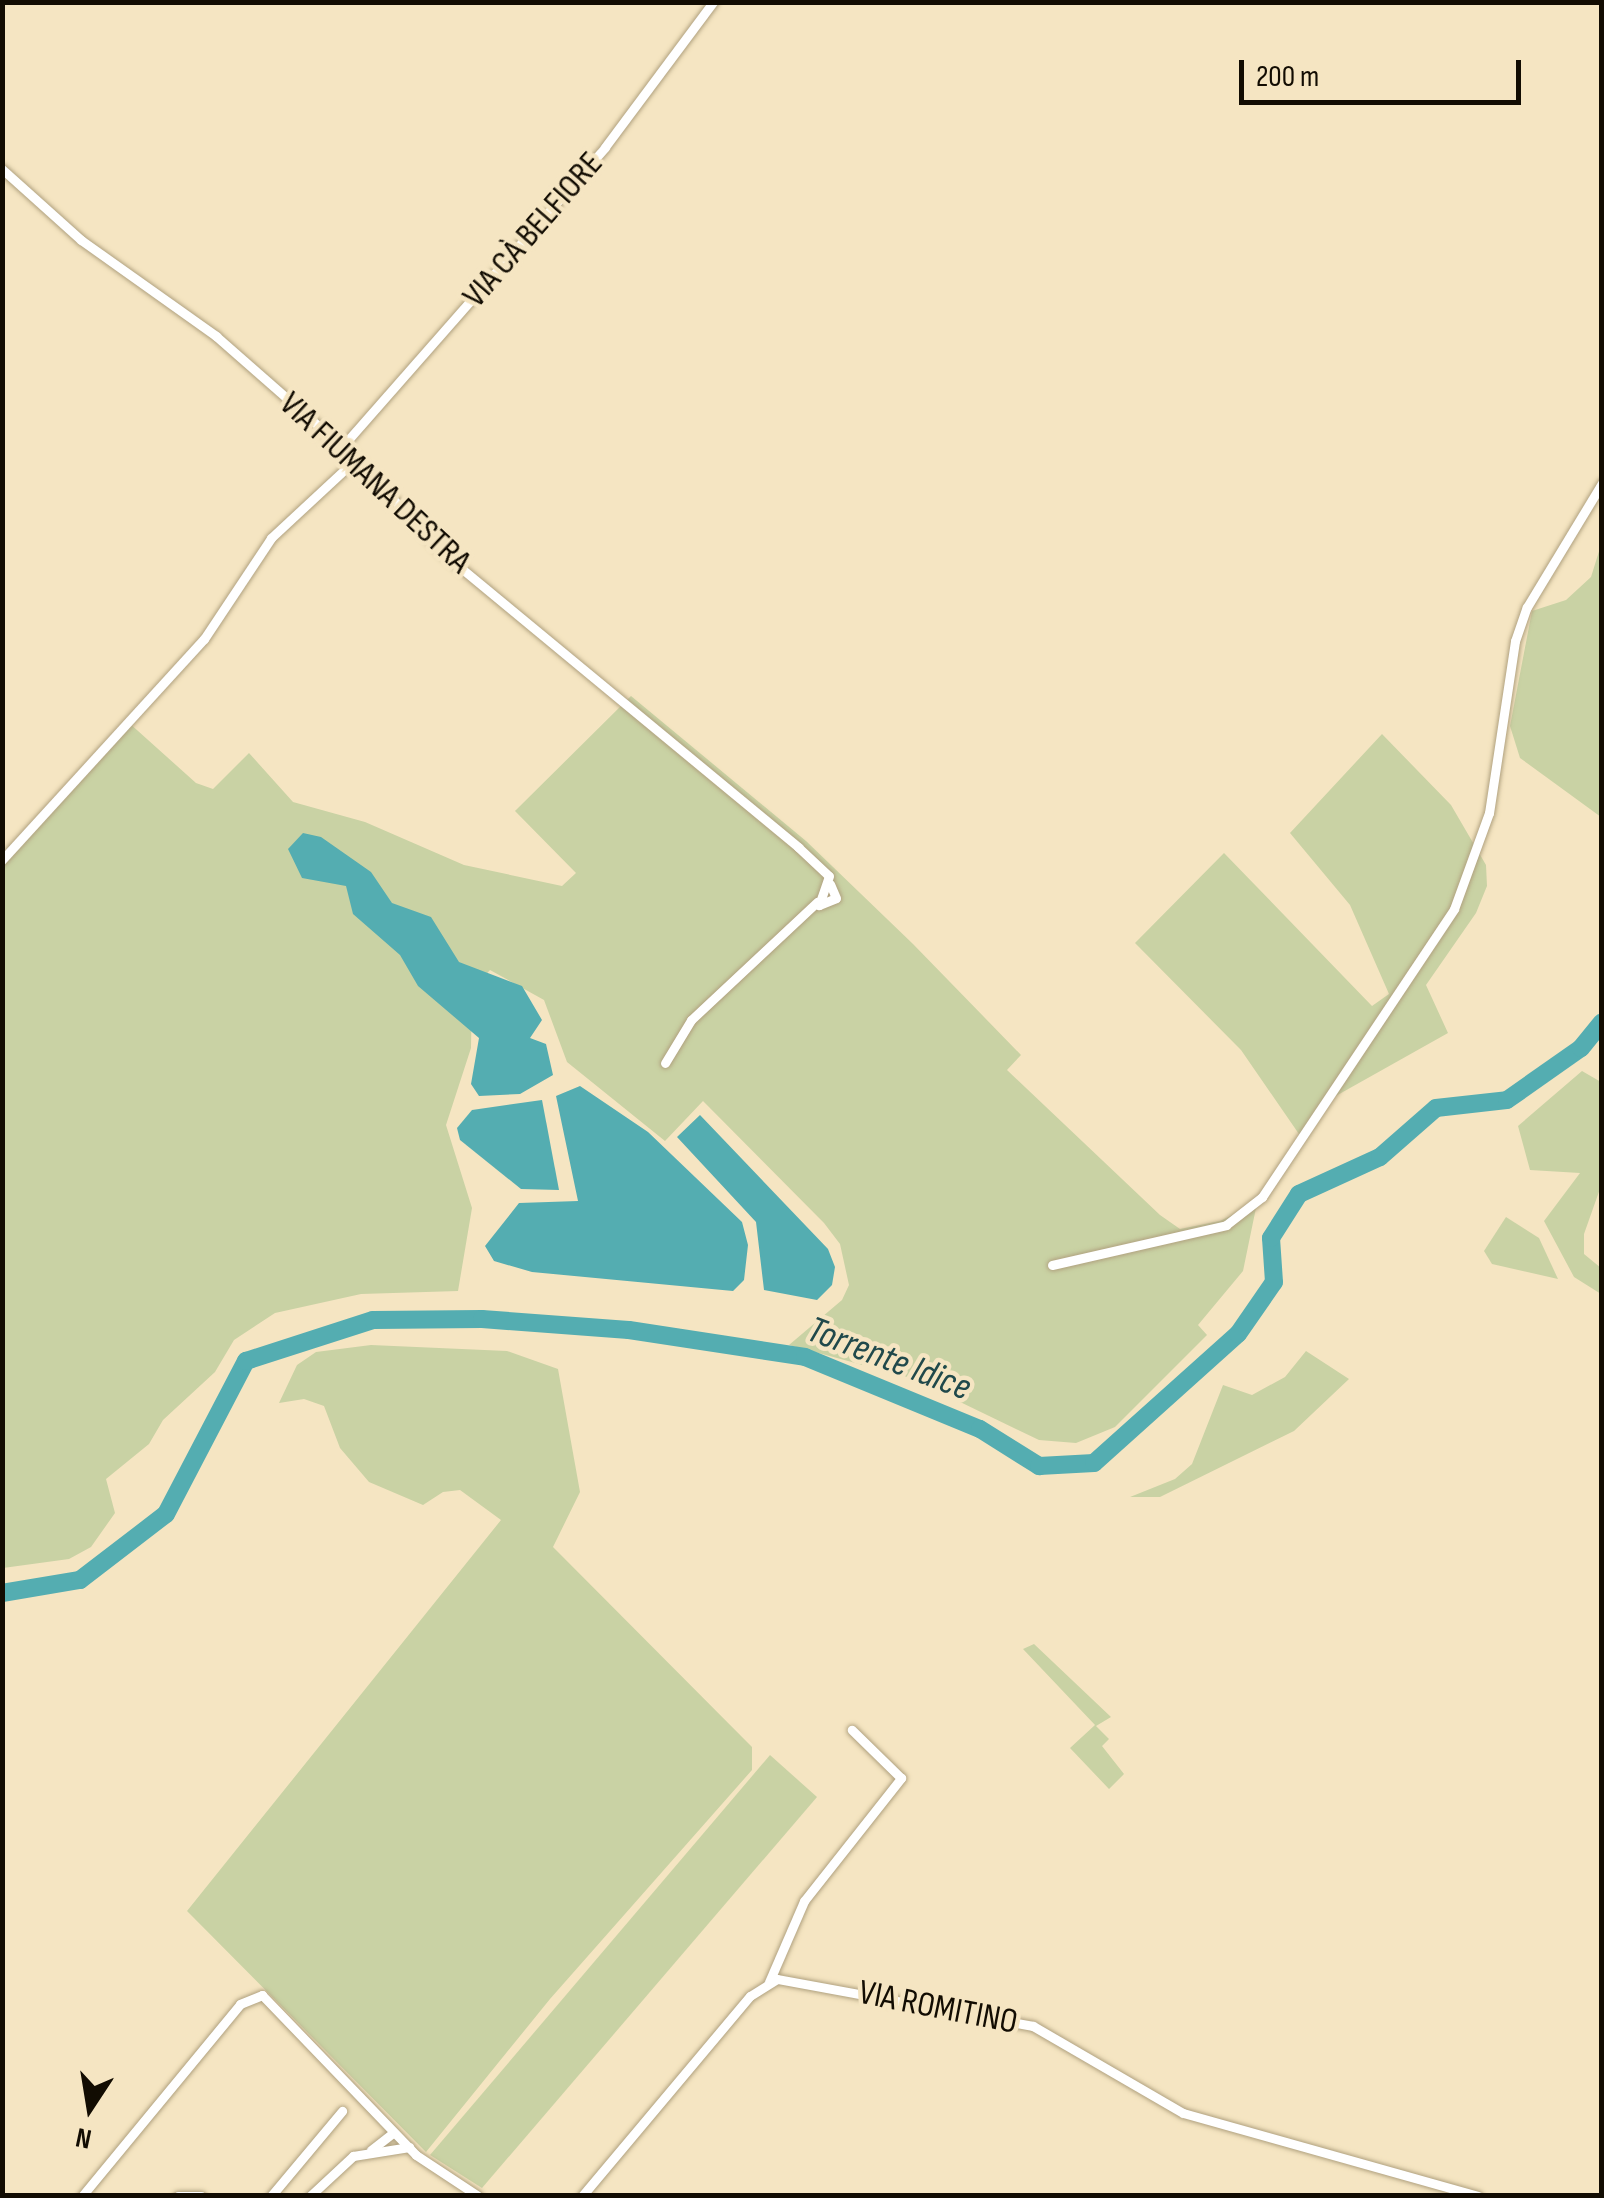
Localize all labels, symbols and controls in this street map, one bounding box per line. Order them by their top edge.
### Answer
scale bar [1244,40,1526,102]
text: 200 m [1256,59,1319,95]
street label: VIA CÀ BELFIORE [454,144,612,316]
street label: VIA FIUMANA DESTRA [270,383,480,583]
water label: Torrente Idice [801,1307,977,1411]
street label: VIA ROMITINO [855,1972,1021,2044]
north arrow [40,2058,140,2158]
text: N [73,2120,94,2156]

